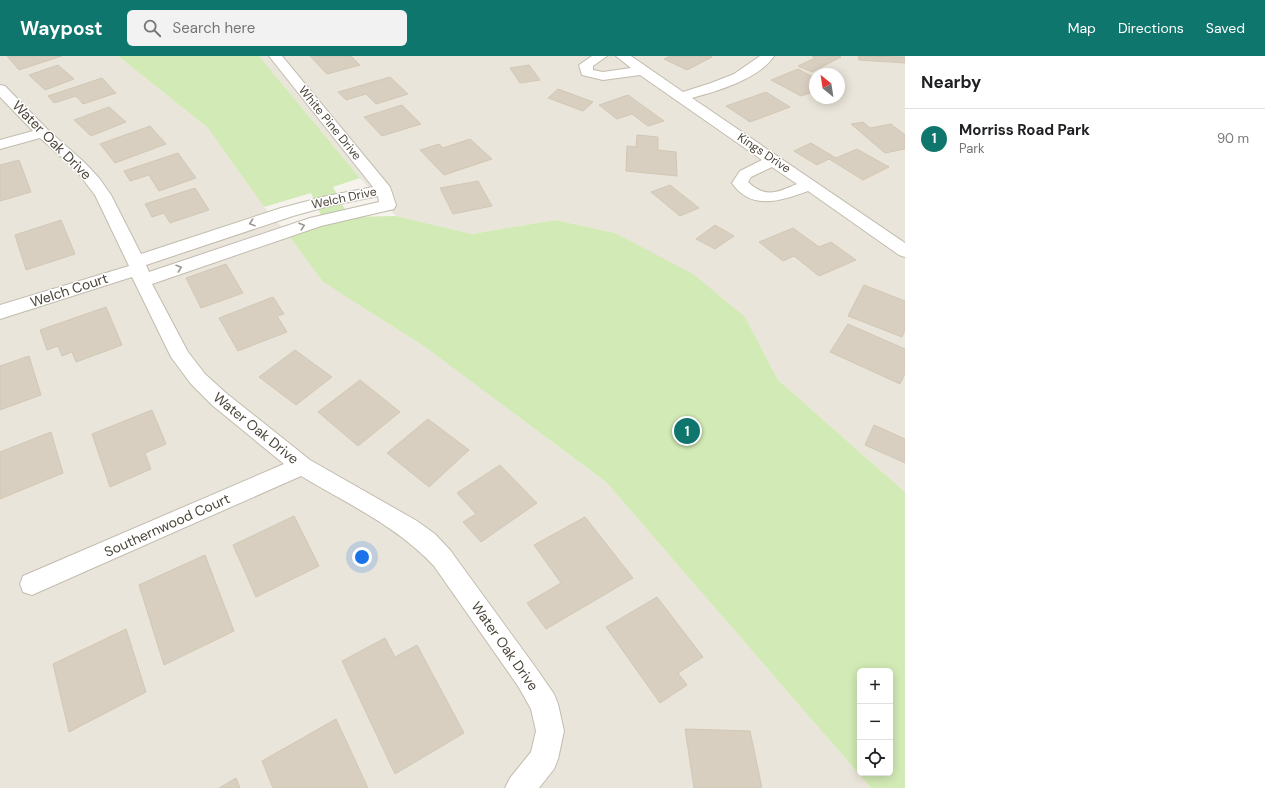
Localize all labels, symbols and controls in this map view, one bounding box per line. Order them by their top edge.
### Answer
search box [127,10,407,46]
text: Waypost [20,16,103,41]
icon: search [141,17,163,39]
text: Search here [173,18,255,38]
text: Map [1068,19,1096,37]
text: Directions [1118,19,1184,37]
text: Saved [1206,19,1245,37]
north arrow [809,68,845,104]
text: Nearby [921,71,981,93]
street label: White Pine Drive [295,83,365,164]
street label: Water Oak Drive [9,97,95,183]
text: Morriss Road Park [959,120,1090,140]
street label: Kings Drive [734,129,794,177]
text: 1 [932,130,936,147]
text: 90 m [1217,130,1249,147]
text: Park [959,140,985,157]
street label: Welch Drive [310,183,378,213]
one-way arrow [248,219,255,227]
one-way arrow [298,222,305,231]
one-way arrow [175,264,182,273]
street label: Welch Court [28,269,110,311]
street label: Water Oak Drive [210,388,302,468]
pin: 1 [674,416,700,446]
street label: Southernwood Court [101,489,233,561]
your location [352,547,372,567]
street label: Water Oak Drive [468,598,542,694]
map controls [857,668,893,776]
button: + [857,668,893,704]
button: − [857,704,893,740]
button: locate [857,740,893,776]

